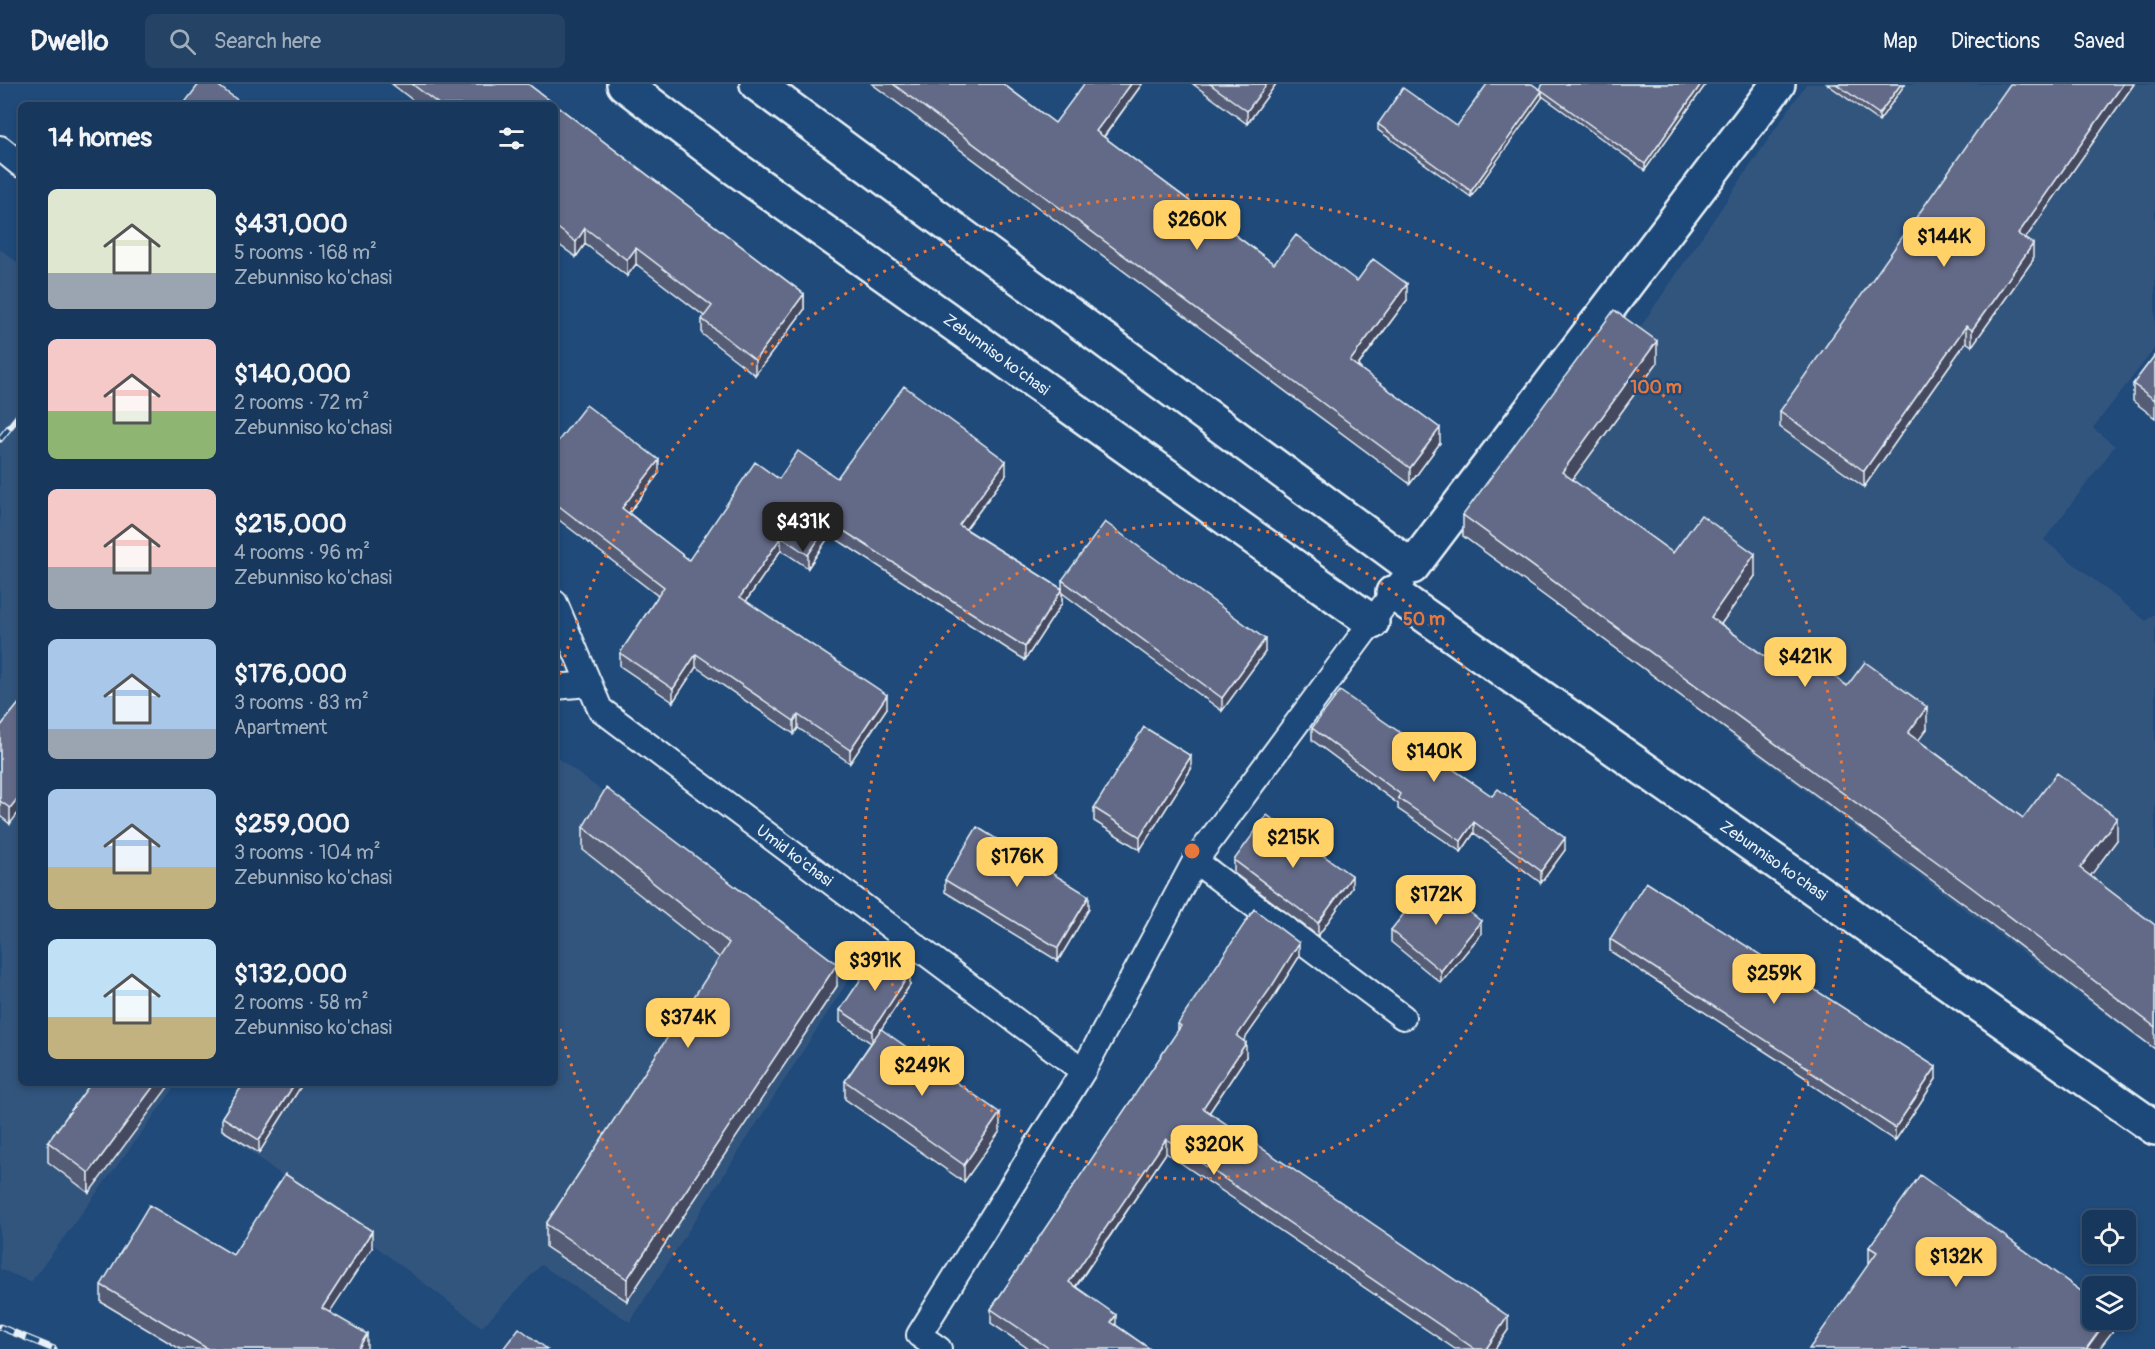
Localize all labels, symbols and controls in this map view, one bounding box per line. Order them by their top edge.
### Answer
search box [145,14,565,68]
text: Dwello [30,24,109,59]
icon: search [166,25,199,58]
text: Search here [214,27,321,55]
text: Map [1883,28,1918,55]
text: Directions [1951,28,2040,55]
text: Saved [2073,28,2125,55]
text: 14 homes [48,122,152,154]
icon: filters [495,122,528,155]
pin: $260K [1155,200,1239,251]
text: $260K [1167,207,1227,232]
text: $431,000 [234,208,348,240]
icon: home [96,213,168,285]
pin: $144K [1902,217,1986,268]
text: $144K [1917,224,1971,249]
text: 5 rooms · 168 m² [234,240,377,265]
text: Zebunniso ko'chasi [234,265,392,290]
street label: Zebunniso ko'chasi [939,310,1054,400]
text: $140,000 [234,358,351,390]
icon: home [96,363,168,435]
text: 100 m [1630,376,1682,399]
text: 2 rooms · 72 m² [234,390,369,415]
text: Zebunniso ko'chasi [234,415,392,440]
pin: $431K [761,502,845,553]
text: $215,000 [234,508,347,540]
text: $431K [776,509,830,534]
icon: home [96,513,168,585]
text: 4 rooms · 96 m² [234,540,370,565]
text: Zebunniso ko'chasi [234,565,392,590]
text: 50 m [1403,608,1445,631]
pin: $421K [1763,637,1847,688]
text: $421K [1778,644,1832,669]
text: $176,000 [234,658,347,690]
icon: home [96,663,168,735]
text: 3 rooms · 83 m² [234,690,369,715]
text: Apartment [234,715,327,740]
pin: $140K [1392,732,1476,783]
text: $140K [1406,739,1462,764]
text: $259,000 [234,808,350,840]
icon: home [96,813,168,885]
street label: Zebunniso ko'chasi [1716,816,1831,905]
pin: $215K [1251,818,1335,869]
street label: Umid ko'chasi [752,821,837,891]
text: $215K [1267,825,1319,850]
pin: $176K [975,837,1059,888]
text: 3 rooms · 104 m² [234,840,381,865]
centre of rings [1182,841,1202,861]
text: $176K [991,844,1043,869]
text: Zebunniso ko'chasi [234,865,392,890]
pin: $172K [1394,875,1478,926]
text: $172K [1410,882,1462,907]
pin: $391K [833,941,917,992]
text: $391K [849,948,901,973]
pin: $259K [1732,954,1816,1005]
text: $132,000 [234,958,347,990]
text: $259K [1746,961,1802,986]
icon: home [96,963,168,1035]
text: 2 rooms · 58 m² [234,990,369,1015]
pin: $374K [646,998,730,1049]
text: $374K [660,1005,716,1030]
text: Zebunniso ko'chasi [234,1015,392,1040]
pin: $249K [880,1046,964,1097]
text: $249K [894,1053,950,1078]
pin: $320K [1172,1125,1256,1176]
text: $320K [1185,1132,1243,1157]
map controls [2082,1210,2136,1330]
button: locate [2082,1210,2136,1264]
pin: $132K [1914,1237,1998,1288]
text: $132K [1929,1244,1983,1269]
button: layers [2082,1276,2136,1330]

